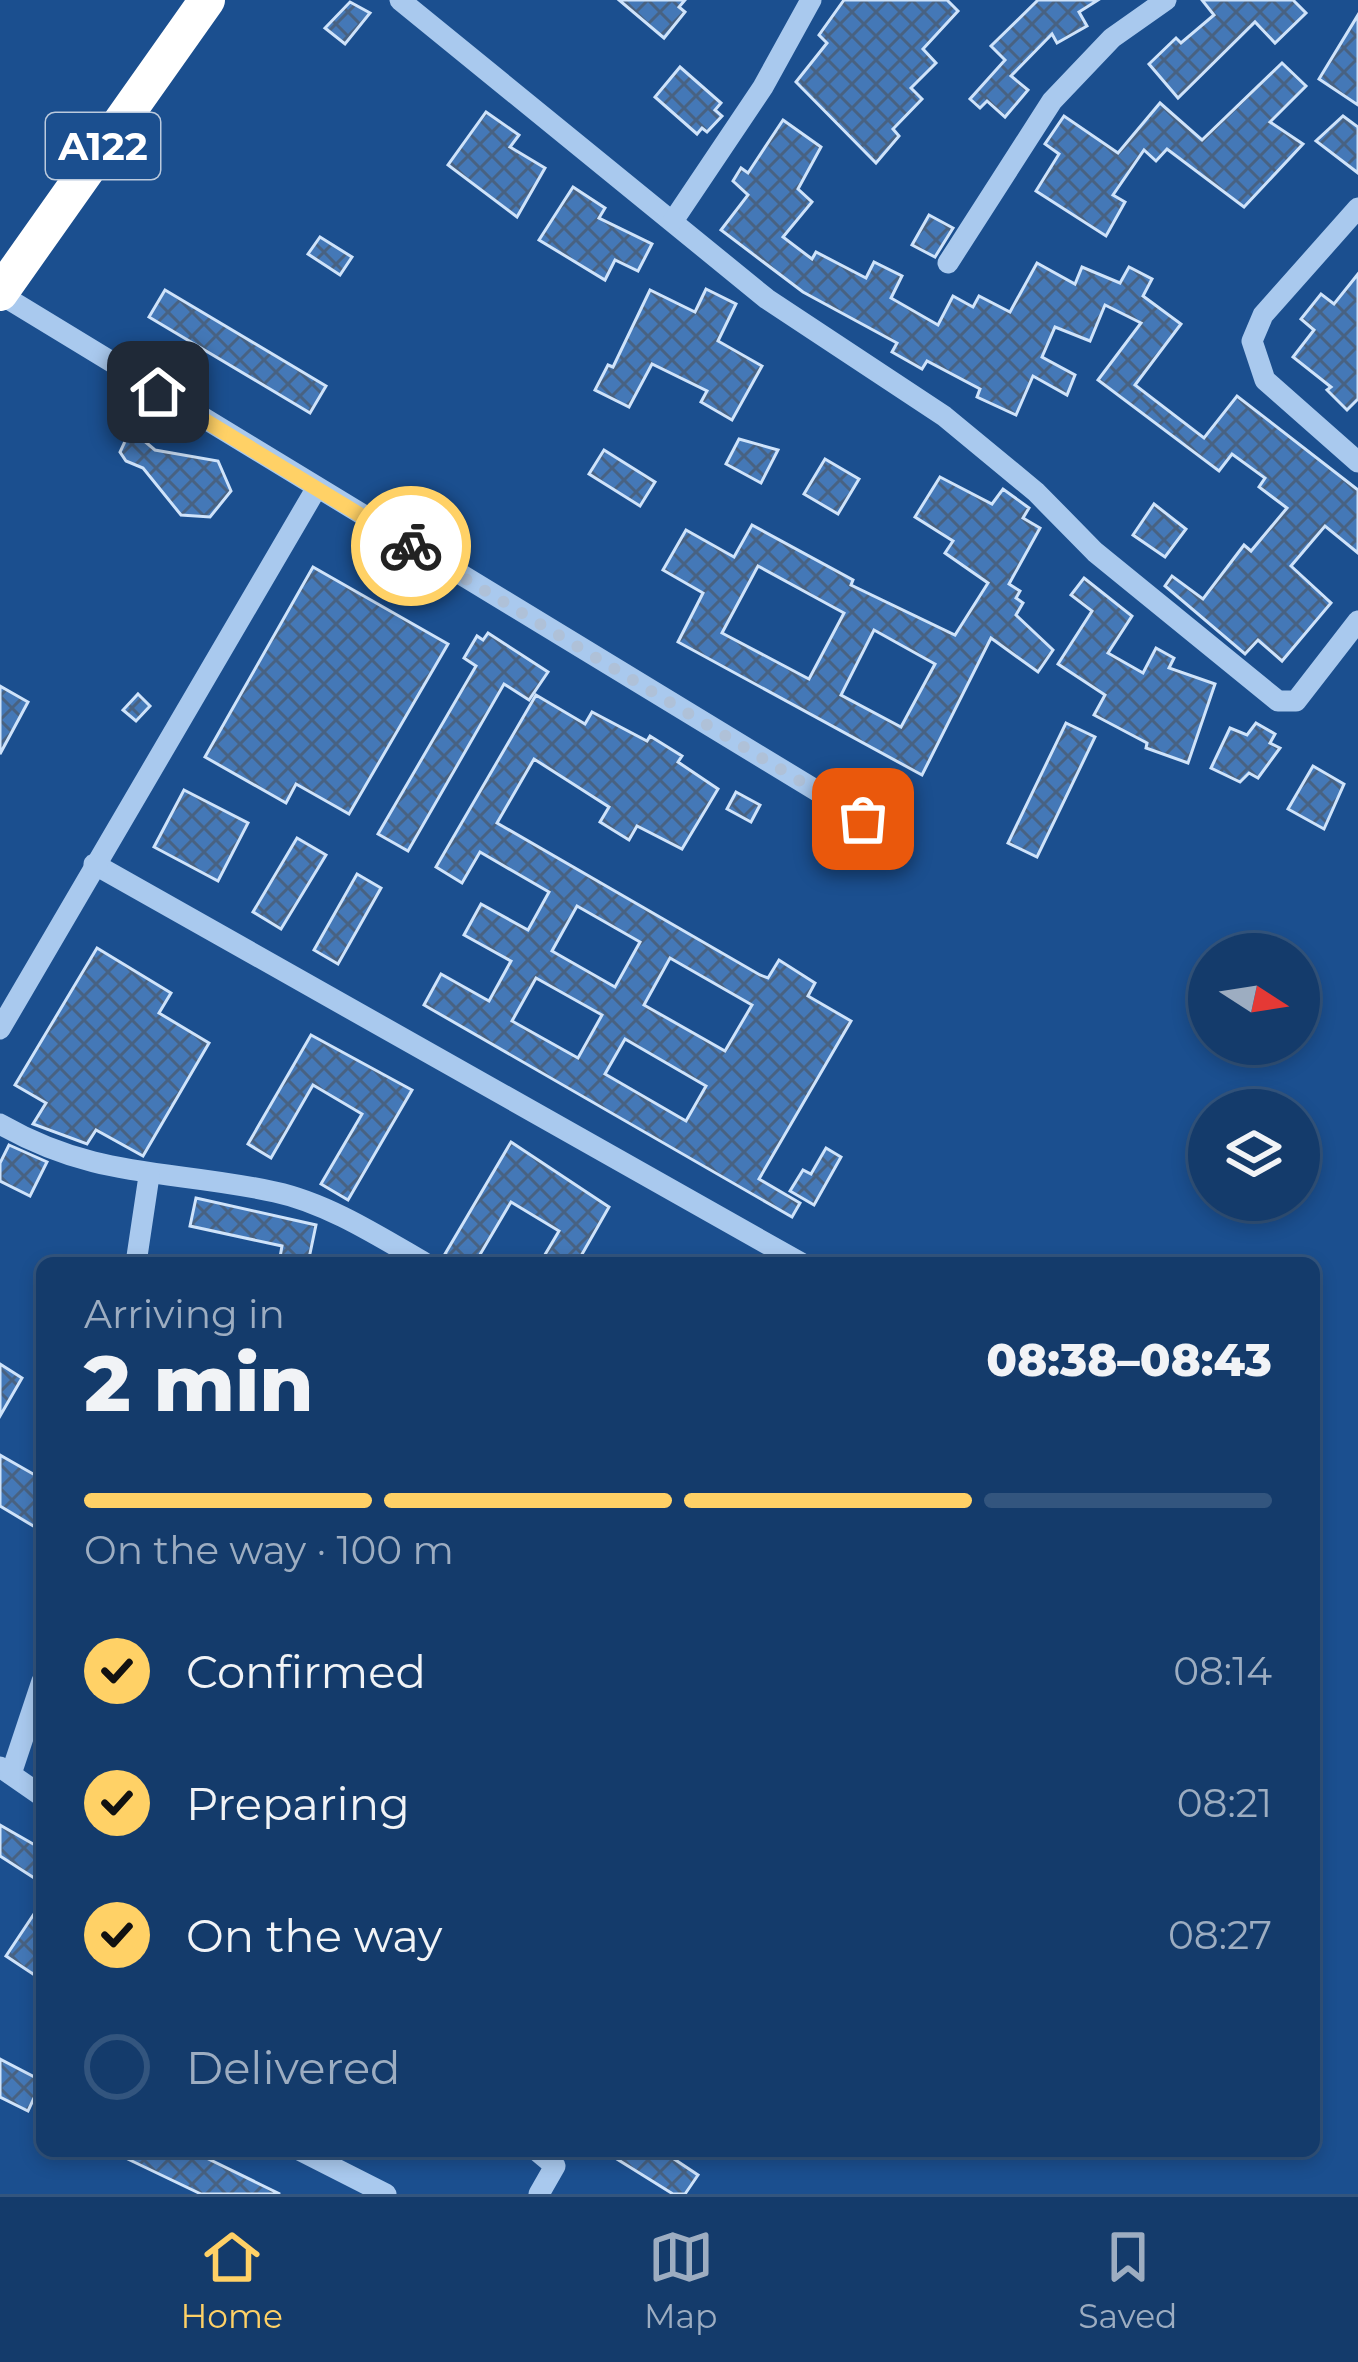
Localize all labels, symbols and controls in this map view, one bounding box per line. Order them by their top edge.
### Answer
road number: A122 [46,113,160,179]
pin [107,341,209,443]
icon: home [125,359,191,425]
courier [351,486,471,606]
icon: bike [378,513,444,579]
pin [812,768,914,870]
icon: bag [830,786,896,852]
north arrow [1188,933,1320,1065]
map controls [1188,933,1320,1221]
button: layers [1188,1089,1320,1221]
text: Arriving in [84,1290,285,1338]
text: 08:38–08:43 [986,1332,1272,1387]
text: 2 min [84,1335,314,1431]
text: On the way · 100 m [84,1526,454,1574]
icon: check [84,1638,150,1704]
text: Confirmed [186,1644,426,1699]
text: 08:14 [1173,1647,1272,1695]
icon: check [84,1770,150,1836]
text: Preparing [186,1776,410,1831]
text: 08:21 [1177,1779,1272,1827]
icon: check [84,1902,150,1968]
text: On the way [186,1908,442,1963]
text: 08:27 [1168,1911,1272,1959]
text: Delivered [186,2040,401,2095]
tab: Home [181,2224,283,2336]
tab: Map [644,2224,717,2336]
tab: Saved [1078,2224,1177,2336]

